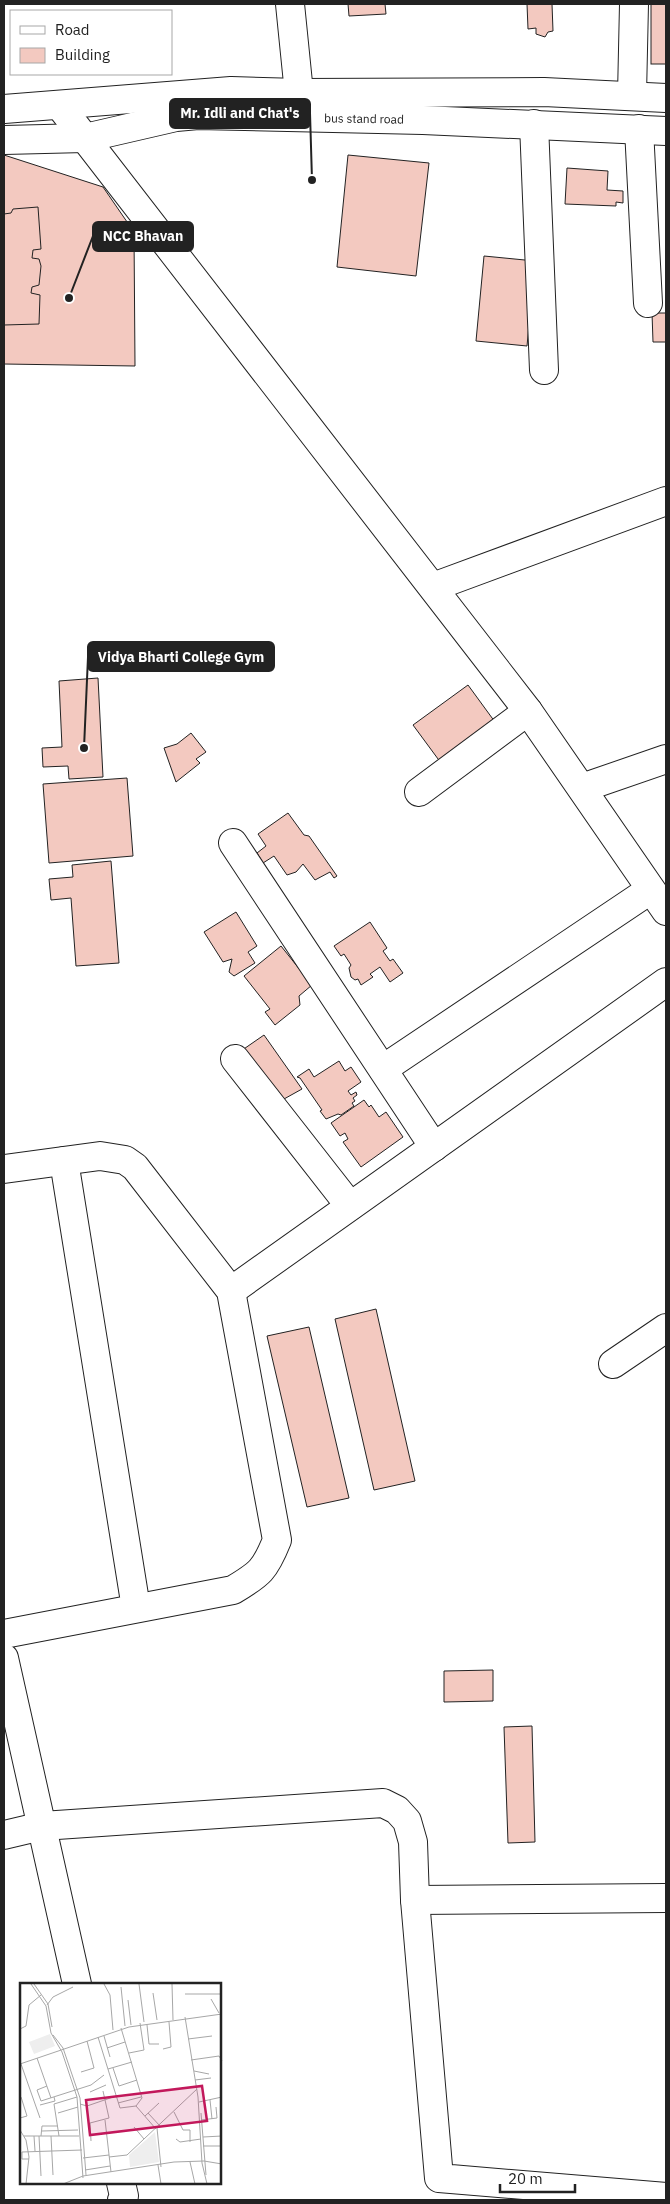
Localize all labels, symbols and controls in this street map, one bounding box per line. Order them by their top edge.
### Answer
legend [10,10,172,75]
text: Road [55,20,90,39]
text: Building [55,45,110,64]
callout: Mr. Idli and Chat's [170,99,310,128]
text: Mr. Idli and Chat's [180,104,300,122]
street label: bus stand road [324,110,404,127]
callout: NCC Bhavan [93,222,193,251]
text: NCC Bhavan [103,227,183,245]
callout: Vidya Bharti College Gym [88,642,274,671]
text: Vidya Bharti College Gym [98,648,264,666]
inset map [20,1983,221,2184]
scale bar [500,2162,575,2194]
text: 20 m [508,2169,543,2188]

